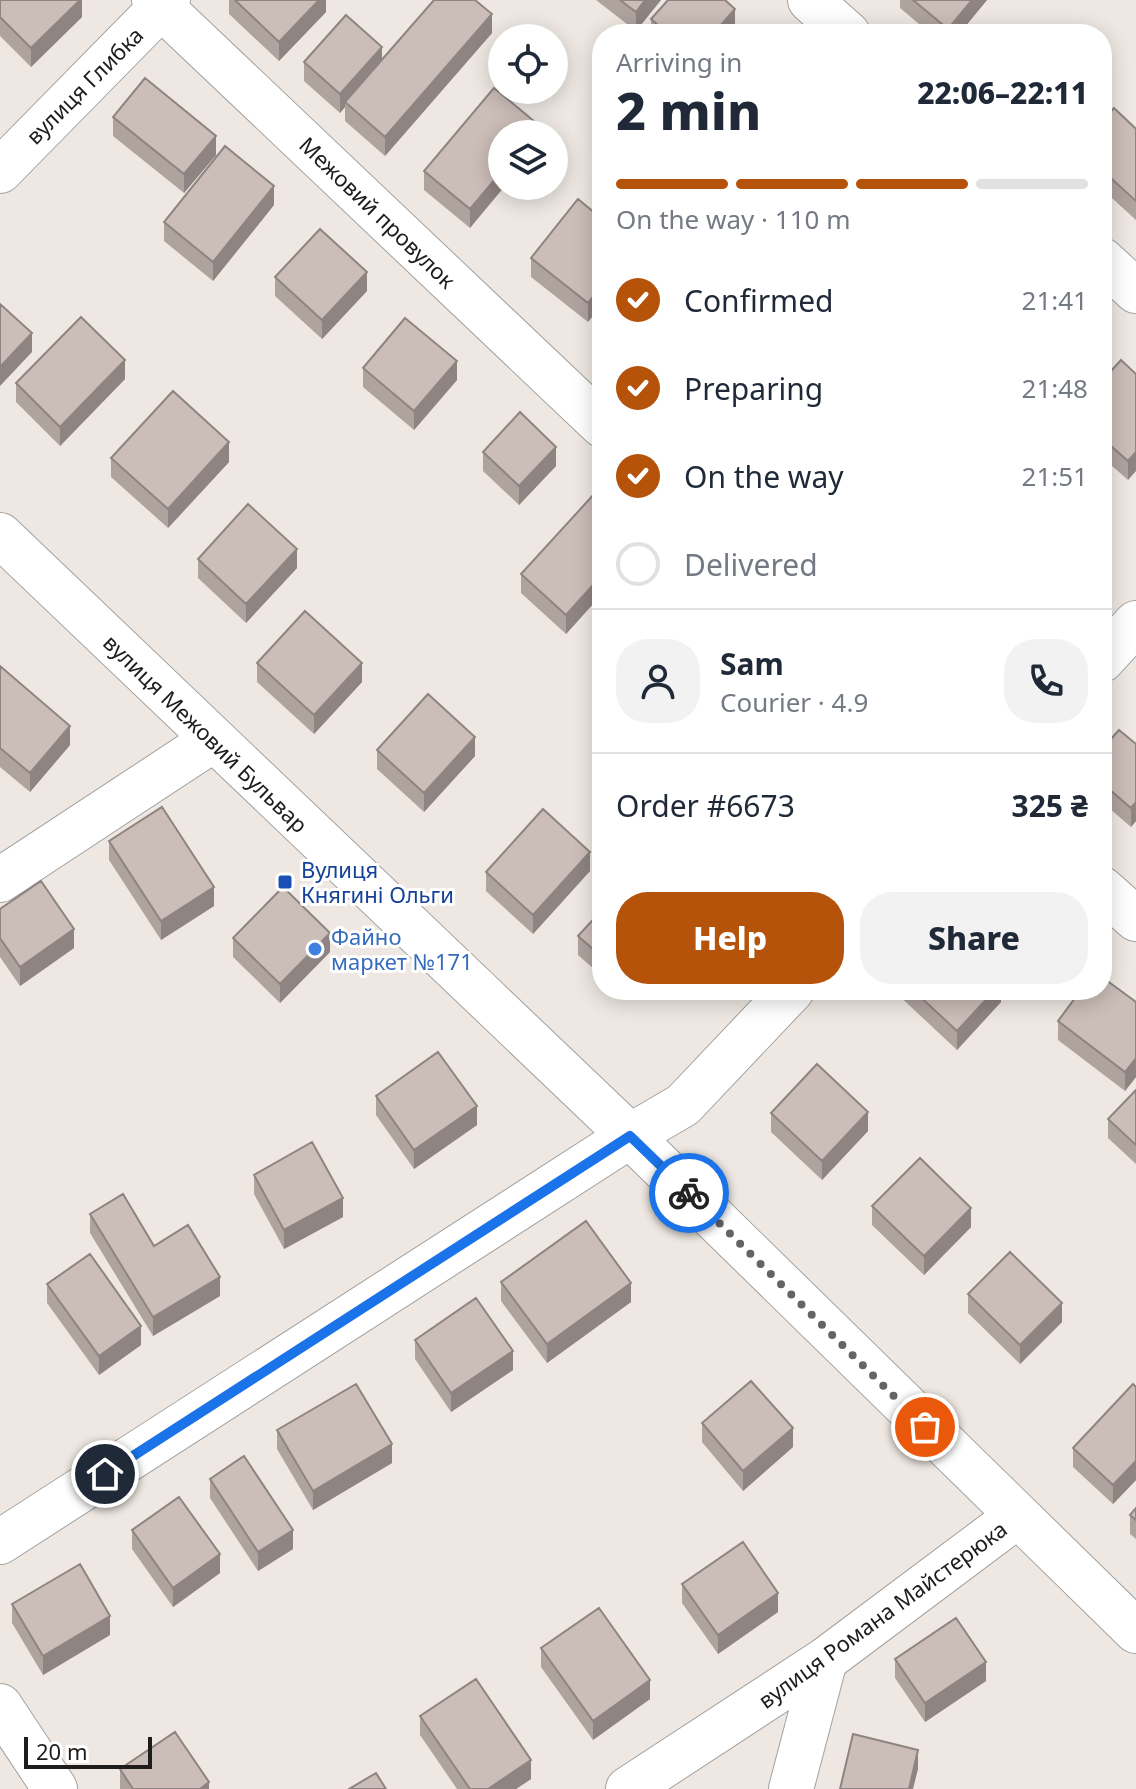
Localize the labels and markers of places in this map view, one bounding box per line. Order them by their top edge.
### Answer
place label: Вулиця Княгині Ольги [301,854,454,909]
marker: Вулиця Княгині Ольги [276,873,294,891]
place label: Файно маркет №171 [331,921,473,976]
marker: Файно маркет №171 [306,940,324,958]
pin [891,1393,959,1461]
pin [71,1440,139,1508]

